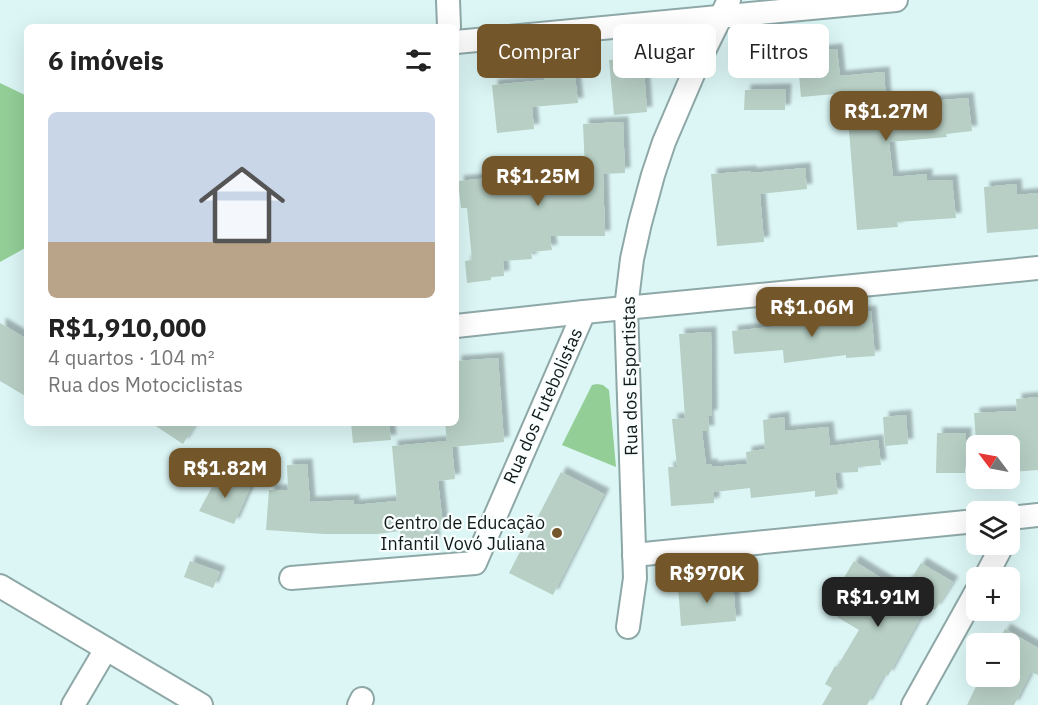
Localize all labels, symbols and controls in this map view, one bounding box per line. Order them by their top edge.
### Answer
chip: Comprar [477,24,601,78]
chip: Alugar [613,24,716,78]
chip: Filtros [728,24,829,78]
text: 6 imóveis [48,43,164,77]
icon: filters [402,44,435,77]
pin: R$1.27M [831,91,941,142]
text: R$1.27M [844,97,928,124]
icon: home [188,151,296,259]
pin: R$1.25M [483,156,593,207]
text: R$1.25M [496,162,580,189]
pin: R$1.06M [757,287,867,338]
text: R$1.06M [770,293,854,320]
street label: Rua dos Esportistas [617,296,642,456]
text: R$1,910,000 [48,310,206,344]
street label: Rua dos Futebolistas [498,324,587,487]
text: 4 quartos · 104 m² [48,344,215,371]
text: Rua dos Motociclistas [48,371,243,398]
north arrow [966,435,1020,489]
map controls [966,435,1020,687]
pin: R$1.82M [170,448,280,499]
text: R$1.82M [183,454,267,481]
button: layers [966,501,1020,555]
place label: Centro de Educação Infantil Vovó Juliana [380,511,545,555]
marker: Centro de Educação Infantil Vovó Juliana [550,526,564,540]
pin: R$970K [658,553,756,604]
text: R$970K [669,559,745,586]
button: + [966,567,1020,621]
pin: R$1.91M [823,577,933,628]
text: R$1.91M [836,583,920,610]
button: − [966,633,1020,687]

